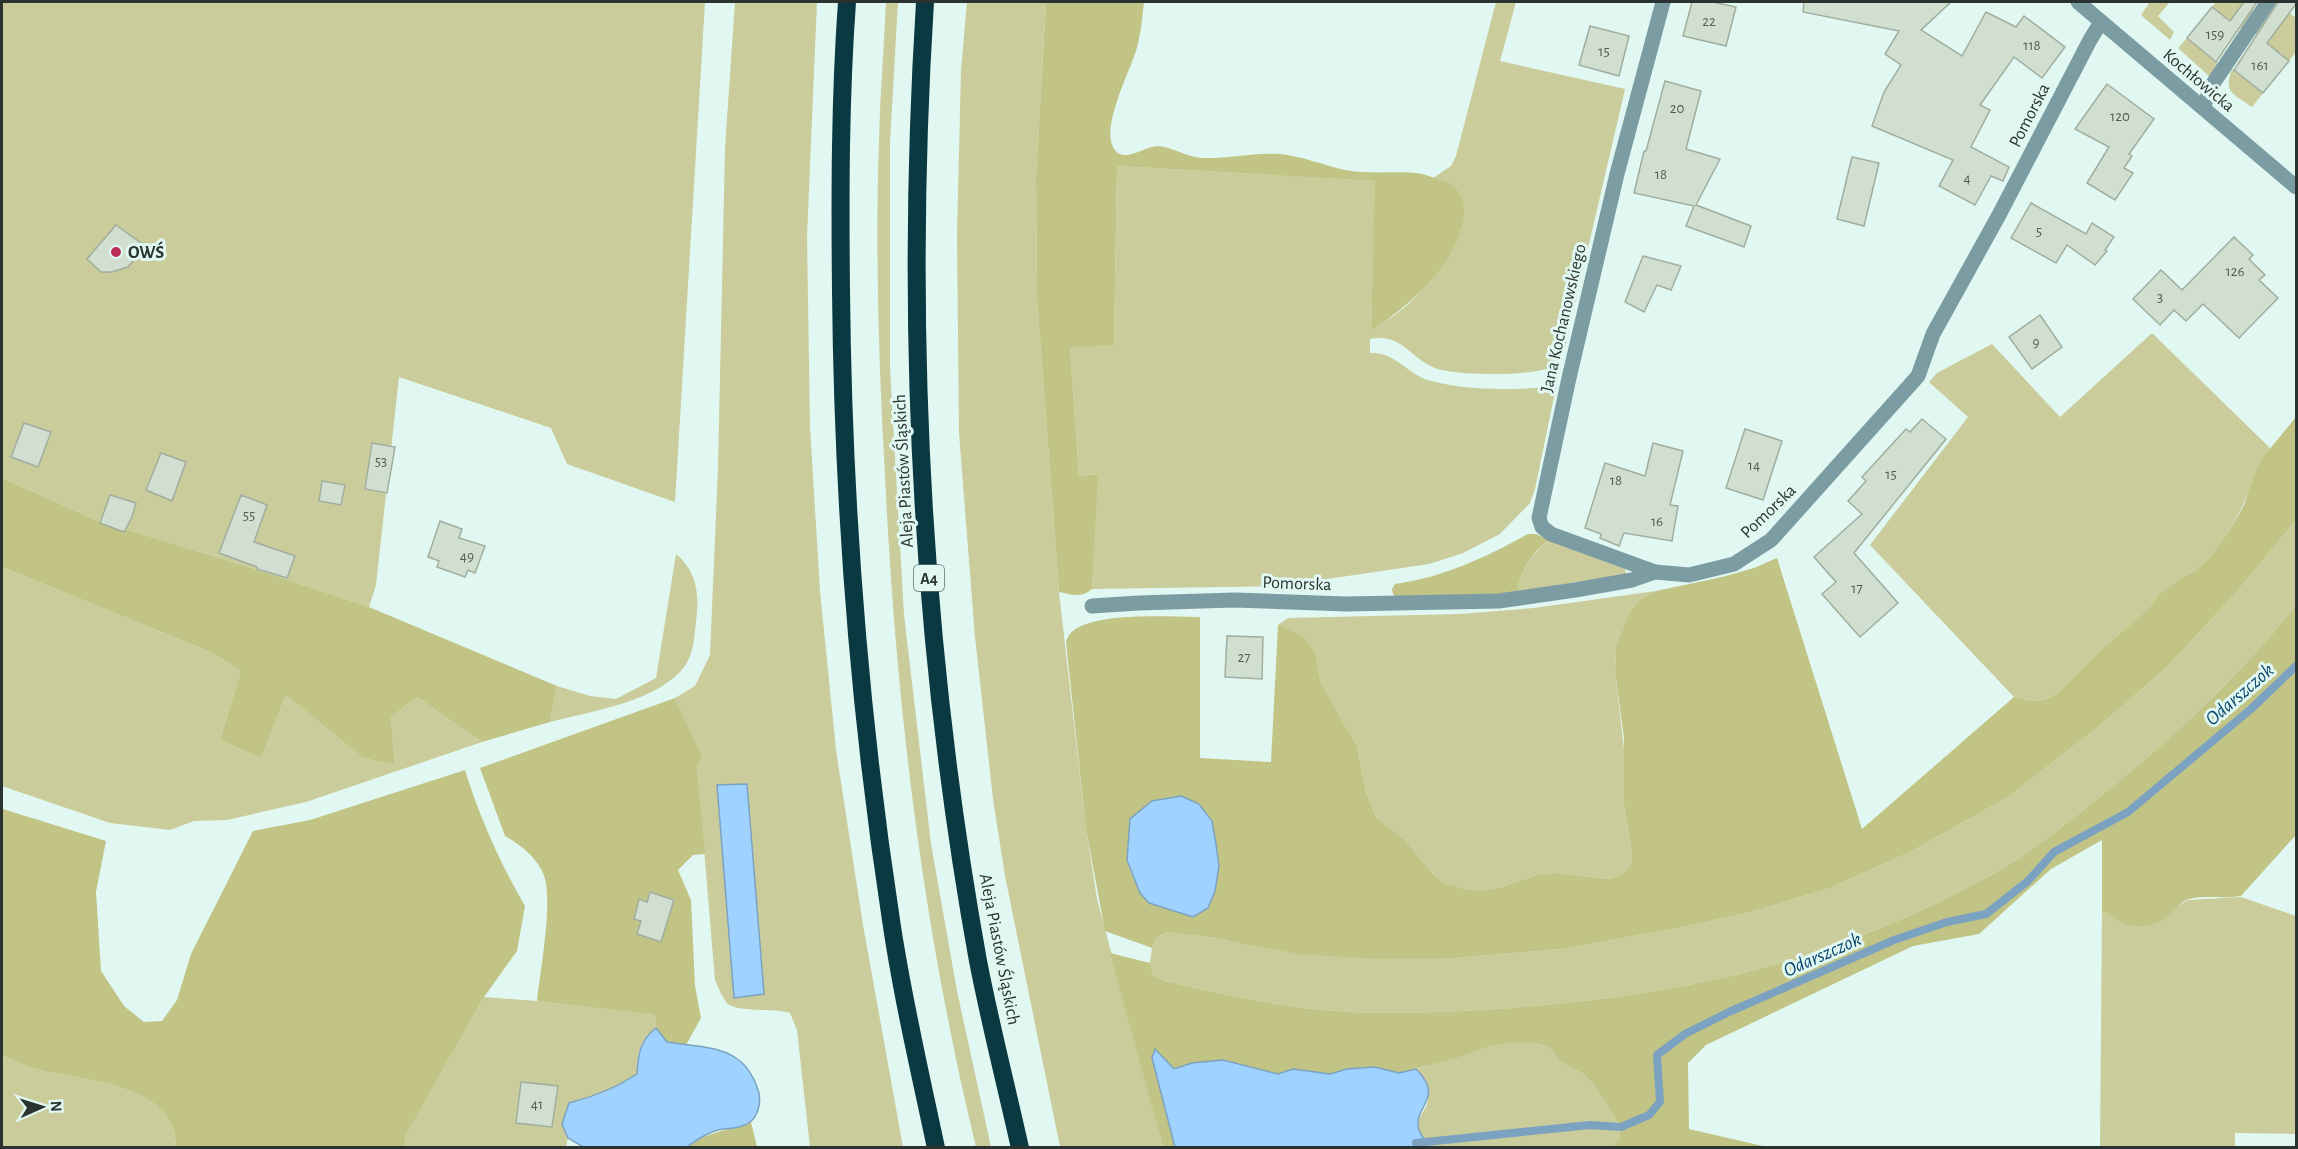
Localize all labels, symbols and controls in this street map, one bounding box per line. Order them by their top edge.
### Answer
house number: 22 [1702,14,1716,29]
house number: 159 [2206,27,2224,42]
house number: 118 [2023,38,2041,53]
house number: 15 [1598,44,1610,59]
street label: Kochłowicka [2159,46,2238,116]
house number: 161 [2251,58,2269,73]
street label: Pomorska [2006,81,2054,150]
house number: 20 [1670,101,1684,116]
house number: 120 [2110,109,2130,124]
house number: 18 [1655,167,1667,182]
house number: 4 [1963,171,1971,186]
house number: 5 [2036,224,2042,239]
place label: OWŚ [128,241,164,262]
street label: Jana Kochanowskiego [1538,242,1590,394]
marker: OWŚ [109,245,123,259]
house number: 126 [2225,264,2245,279]
house number: 3 [2157,290,2163,305]
house number: 9 [2032,335,2040,350]
street label: Aleja Piastów Śląskich [888,394,917,548]
house number: 53 [375,454,387,469]
house number: 14 [1748,458,1760,473]
house number: 15 [1885,467,1897,482]
house number: 18 [1610,473,1622,488]
street label: Pomorska [1738,481,1800,542]
house number: 55 [243,508,255,523]
house number: 16 [1651,514,1663,529]
house number: 49 [460,549,474,564]
road number: A4 [914,565,944,591]
street label: Pomorska [1262,574,1332,594]
house number: 17 [1851,581,1863,596]
house number: 27 [1237,650,1251,665]
water label: Odarszczok [2202,660,2278,730]
street label: Aleja Piastów Śląskich [976,871,1025,1026]
water label: Odarszczok [1780,929,1864,981]
north arrow [12,1077,72,1137]
house number: 41 [531,1097,543,1112]
text: N [48,1100,64,1112]

